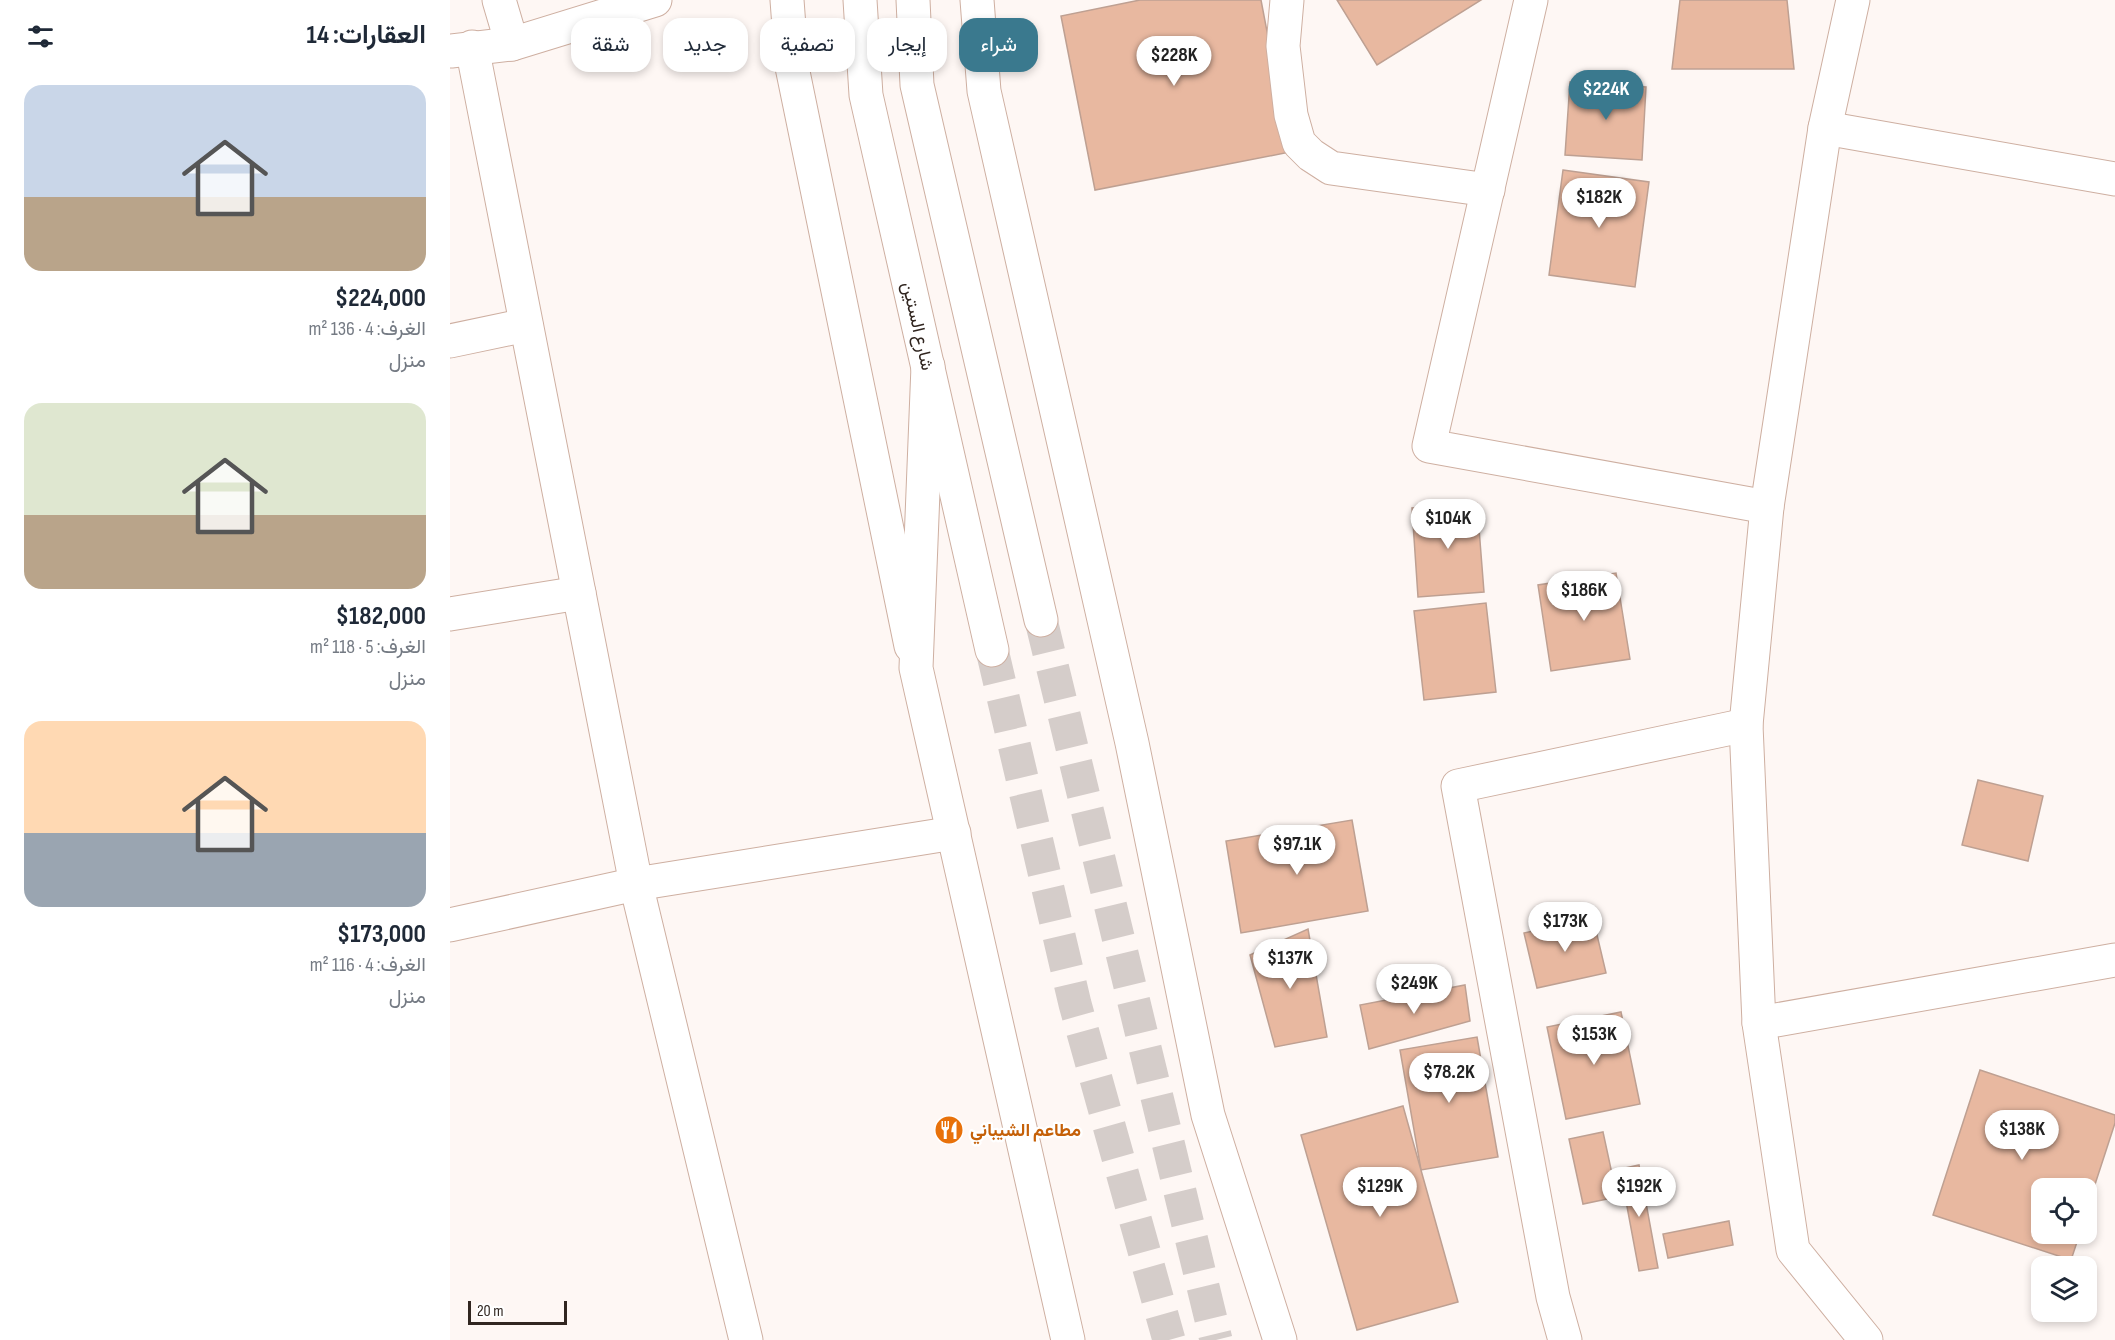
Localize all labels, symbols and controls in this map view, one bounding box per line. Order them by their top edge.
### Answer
chip: شقة [571,18,651,72]
chip: جديد [663,18,748,72]
chip: تصفية [760,18,855,72]
chip: إيجار [867,18,947,72]
chip: شراء [959,18,1038,72]
icon: filters [24,20,57,53]
text: العقارات: 14 [306,20,426,51]
pin: $228K [1132,36,1216,87]
text: $228K [1150,43,1198,67]
pin: $224K [1564,70,1648,121]
text: $224K [1583,77,1629,101]
icon: home [171,124,279,232]
pin: $182K [1557,178,1641,229]
text: $182K [1576,185,1622,209]
street label: شارع الستين [896,280,938,373]
text: $224,000 [335,283,426,314]
text: الغرف: 4 · 136 m² [308,317,426,341]
text: منزل [389,349,426,373]
icon: home [171,442,279,550]
pin: $104K [1406,499,1490,550]
text: $104K [1425,506,1471,530]
pin: $186K [1542,571,1626,622]
text: $186K [1561,578,1607,602]
text: $182,000 [336,601,426,632]
text: الغرف: 5 · 118 m² [310,635,426,659]
text: منزل [389,667,426,691]
icon: home [171,760,279,868]
pin: $97.1K [1248,825,1346,876]
text: $97.1K [1272,832,1322,856]
pin: $173K [1523,902,1607,953]
text: $173K [1542,909,1588,933]
text: $173,000 [337,919,426,950]
pin: $137K [1248,939,1332,990]
text: $137K [1267,946,1313,970]
text: الغرف: 4 · 116 m² [310,953,426,977]
pin: $249K [1372,964,1456,1015]
text: $249K [1390,971,1438,995]
text: منزل [389,985,426,1009]
pin: $153K [1552,1015,1636,1066]
text: $153K [1571,1022,1617,1046]
pin: $78.2K [1400,1053,1498,1104]
text: $78.2K [1423,1060,1475,1084]
pin: $138K [1980,1110,2064,1161]
restaurant icon: مطاعم الشيباني [933,1114,965,1146]
text: $138K [1999,1117,2045,1141]
place label: مطاعم الشيباني [970,1120,1081,1145]
pin: $129K [1338,1167,1422,1218]
pin: $192K [1597,1167,1681,1218]
text: $129K [1357,1174,1403,1198]
text: $192K [1616,1174,1662,1198]
map controls [2031,1178,2097,1322]
button: locate [2031,1178,2097,1244]
button: layers [2031,1256,2097,1322]
scale bar [468,1298,567,1326]
text: 20 m [477,1302,504,1321]

